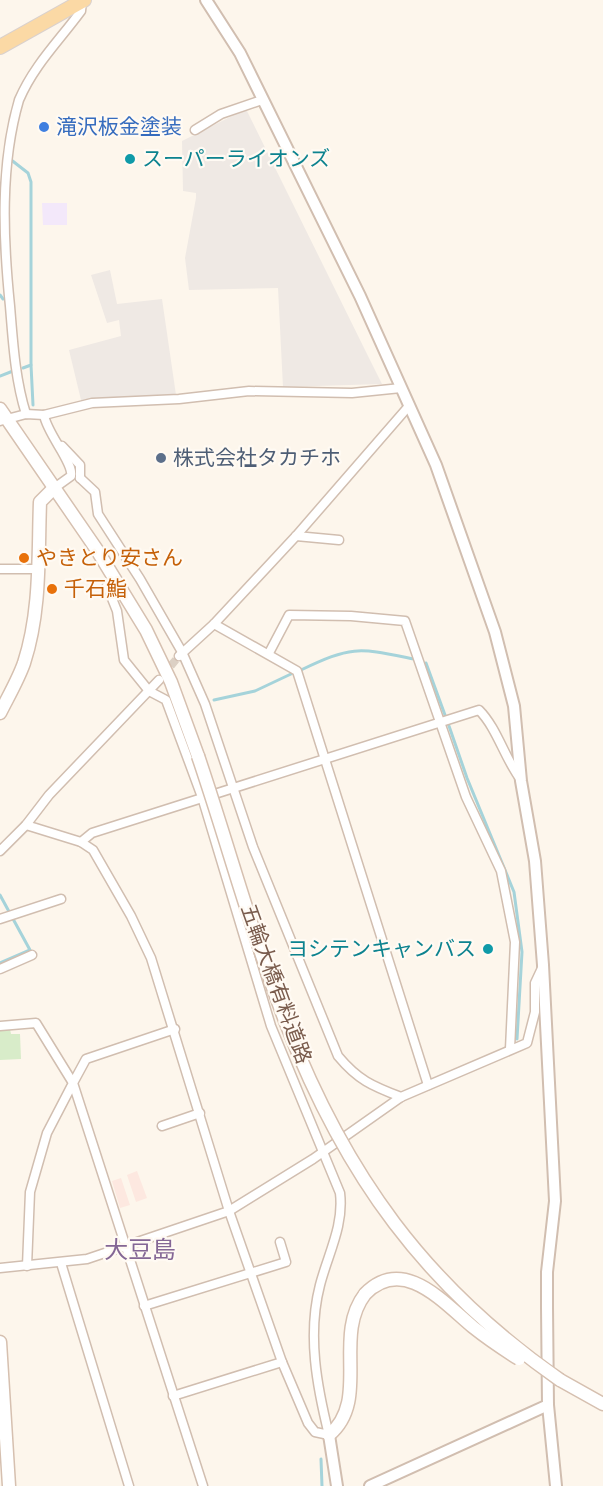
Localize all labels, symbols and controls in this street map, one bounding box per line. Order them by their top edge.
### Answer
place label: 滝沢板金塗装 [56,116,182,138]
marker: 滝沢板金塗装 [37,120,51,134]
place label: スーパーライオンズ [142,147,330,170]
marker: スーパーライオンズ [123,152,137,166]
place label: 株式会社タカチホ [173,447,341,469]
marker: 株式会社タカチホ [154,451,168,465]
place label: やきとり安さん [36,547,183,569]
marker: やきとり安さん [17,551,31,565]
place label: 千石鮨 [64,578,127,600]
marker: 千石鮨 [45,582,59,596]
street label: 五輪大橋有料道路 [237,901,315,1067]
place label: ヨシテンキャンバス [287,938,476,960]
marker: ヨシテンキャンバス [481,942,495,956]
district label: 大豆島 [104,1237,176,1263]

